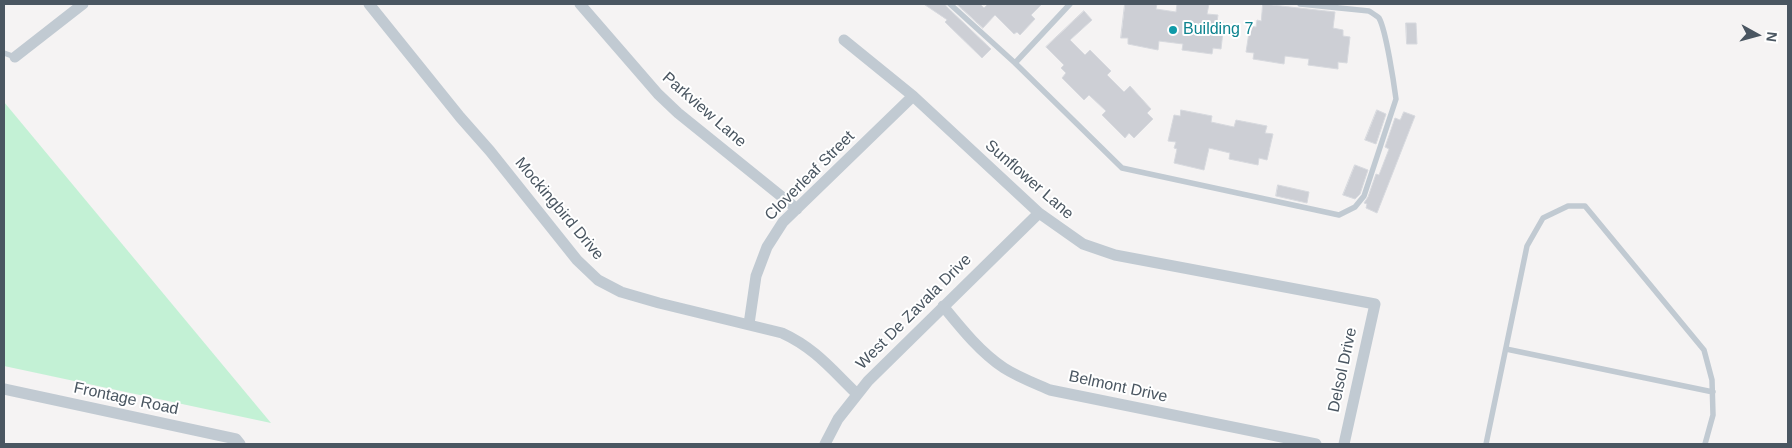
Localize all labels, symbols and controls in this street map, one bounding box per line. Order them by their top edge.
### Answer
north arrow [1732,10,1782,60]
place label: Building 7 [1183,20,1253,40]
marker: Building 7 [1167,24,1179,36]
text: N [1763,31,1780,43]
street label: Parkview Lane [658,68,750,152]
street label: Cloverleaf Street [761,127,859,225]
street label: Sunflower Lane [981,136,1077,224]
street label: Mockingbird Drive [510,154,608,264]
street label: West De Zavala Drive [852,250,976,374]
street label: Delsol Drive [1325,326,1361,414]
street label: Belmont Drive [1067,367,1169,407]
street label: Frontage Road [72,379,180,419]

